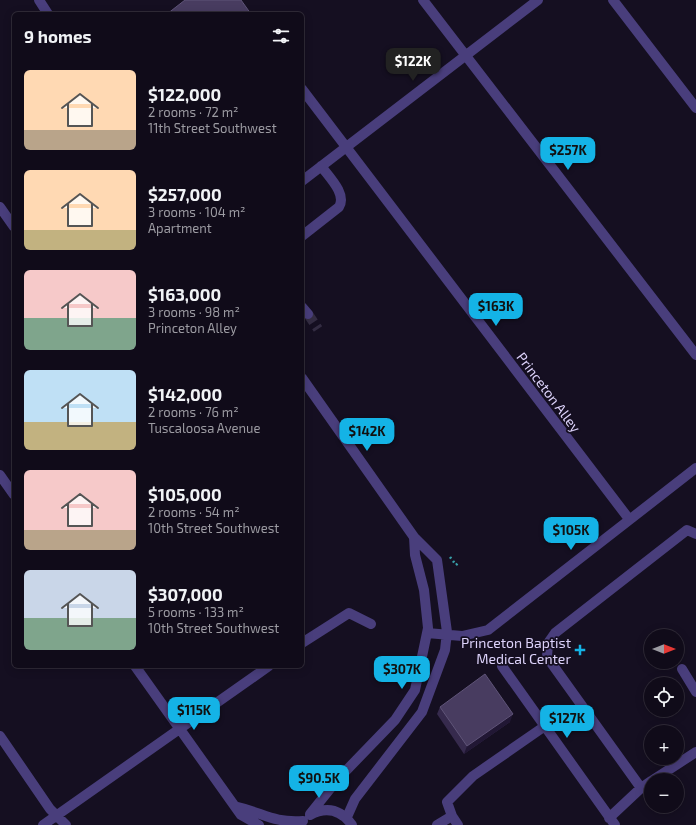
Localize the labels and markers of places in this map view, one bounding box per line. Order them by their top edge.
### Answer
pin: $122K [385,48,441,82]
pin: $257K [540,137,596,171]
pin: $163K [468,293,524,327]
pin: $142K [339,418,395,452]
pin: $105K [543,517,599,551]
place label: Princeton Baptist Medical Center [461,634,571,667]
marker: Princeton Baptist Medical Center [574,644,586,656]
pin: $307K [374,656,430,690]
pin: $115K [166,697,222,731]
pin: $127K [539,705,595,739]
pin: $90.5K [286,765,352,799]

